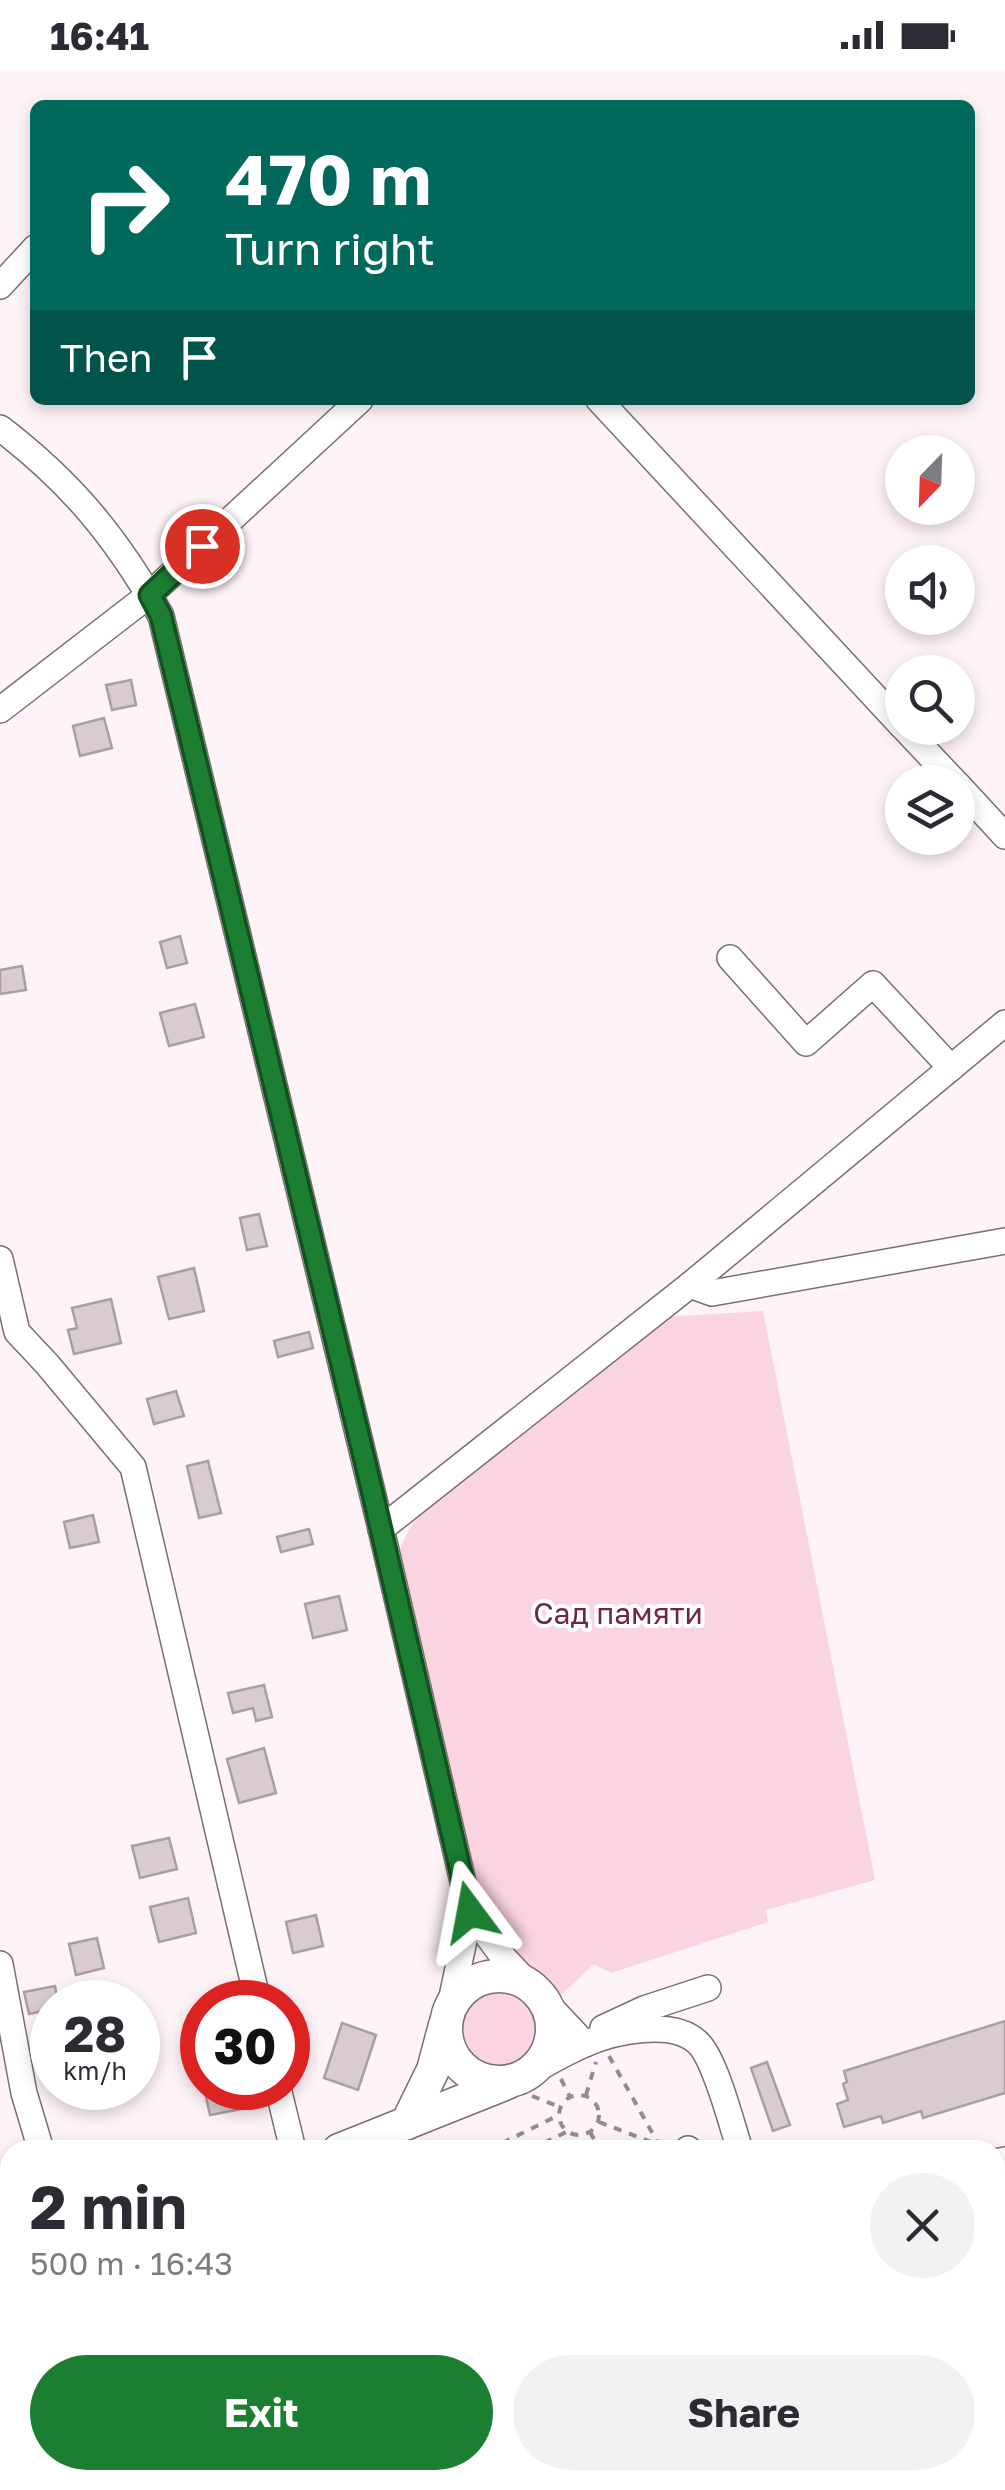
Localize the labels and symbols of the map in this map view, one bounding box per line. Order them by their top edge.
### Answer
north arrow [885,435,975,525]
pin [160,504,245,589]
park label: Сад памяти [533,1595,703,1631]
position arrow [418,1860,522,1964]
speed limit sign: 30 [180,1980,310,2110]

